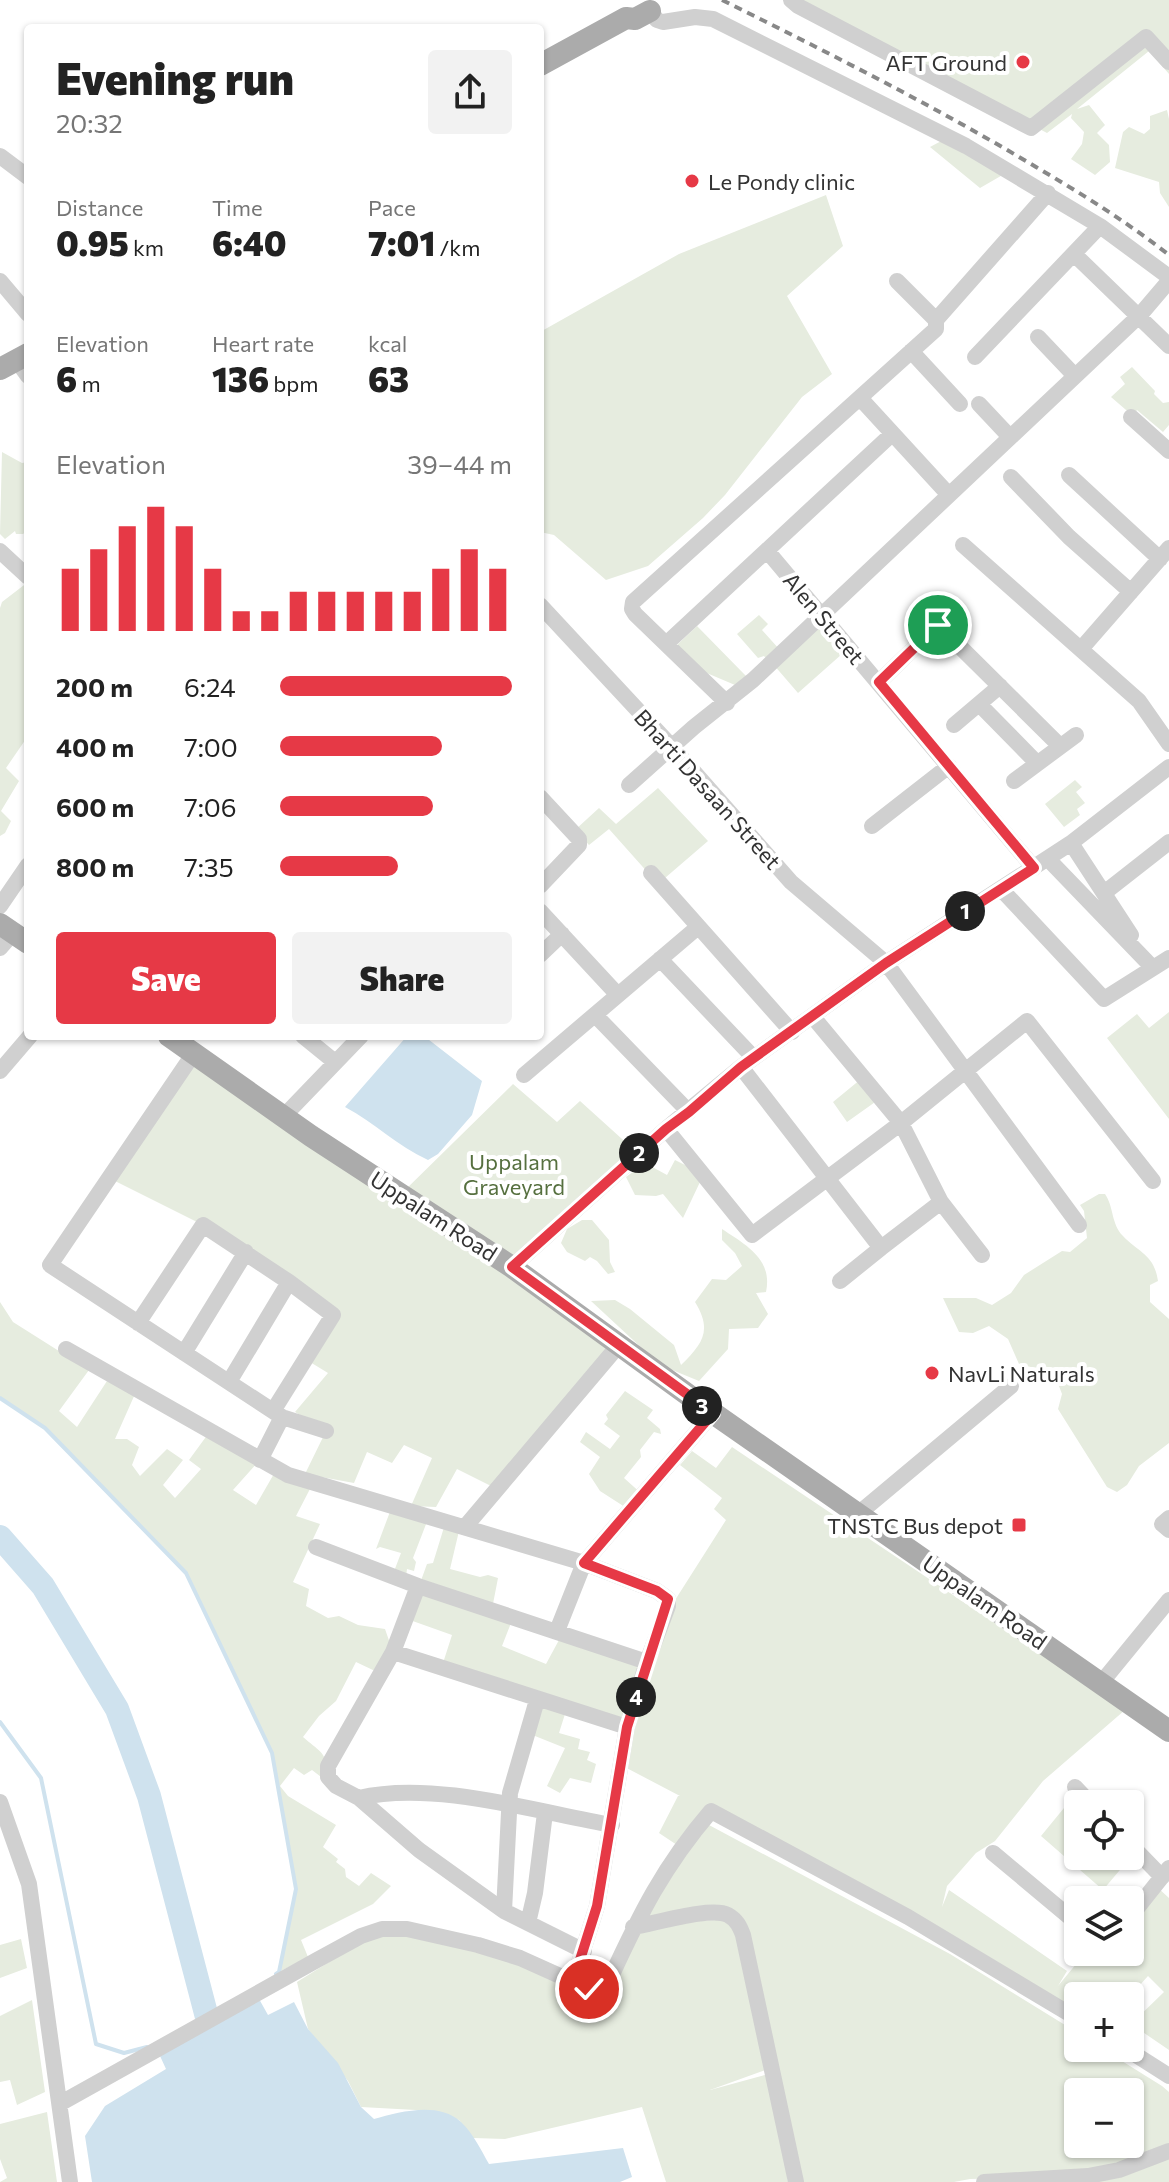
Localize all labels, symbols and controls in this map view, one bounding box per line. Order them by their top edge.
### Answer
place label: AFT Ground [886,49,1007,76]
text: Evening run [56,50,294,104]
button: share [428,50,512,134]
marker: AFT Ground [1014,53,1032,71]
text: 20:32 [56,107,123,138]
place label: Le Pondy clinic [708,168,855,195]
marker: Le Pondy clinic [683,172,701,190]
text: Distance [56,194,143,221]
text: Time [212,194,263,221]
text: Pace [368,194,416,221]
text: 0.95 [56,221,129,263]
text: 6:40 [212,221,287,263]
text: 7:01 [368,221,435,263]
text: km [129,234,164,261]
text: /km [435,234,480,261]
text: Elevation [56,330,149,357]
text: Heart rate [212,330,314,357]
text: kcal [368,330,407,357]
text: 6 [56,357,77,399]
text: 136 [212,357,269,399]
text: 63 [368,357,409,399]
text: m [77,370,101,397]
text: bpm [269,370,319,397]
text: Elevation [56,448,166,479]
text: 39–44 m [407,448,512,479]
street label: Alen Street [778,567,870,669]
pin [904,591,972,659]
icon: arrive [916,603,960,647]
text: 200 m [56,671,133,702]
text: 6:24 [184,671,236,702]
street label: Bharti Dasaan Street [629,704,787,874]
text: 400 m [56,731,134,762]
text: 7:00 [184,731,238,762]
text: 600 m [56,791,134,822]
text: 7:06 [184,791,237,822]
text: 800 m [56,851,134,882]
text: 7:35 [184,851,234,882]
pin: 1 [945,891,985,931]
text: 1 [960,897,970,924]
button: Save [56,932,276,1024]
button: Share [292,932,512,1024]
pin: 2 [619,1133,659,1173]
text: 2 [633,1139,645,1166]
park label: Uppalam Graveyard [463,1148,565,1200]
street label: Uppalam Road [366,1165,502,1267]
place label: NavLi Naturals [948,1360,1095,1387]
marker: NavLi Naturals [923,1364,941,1382]
pin: 3 [682,1386,722,1426]
text: 3 [696,1392,708,1419]
place label: TNSTC Bus depot [827,1512,1003,1539]
marker: TNSTC Bus depot [1010,1516,1028,1534]
street label: Uppalam Road [918,1549,1052,1655]
pin: 4 [616,1677,656,1717]
text: 4 [629,1683,643,1710]
map controls [1064,1790,1144,2158]
button: locate [1064,1790,1144,1870]
button: layers [1064,1886,1144,1966]
pin [555,1955,623,2023]
icon: check [567,1967,611,2011]
button: + [1064,1982,1144,2062]
button: − [1064,2078,1144,2158]

